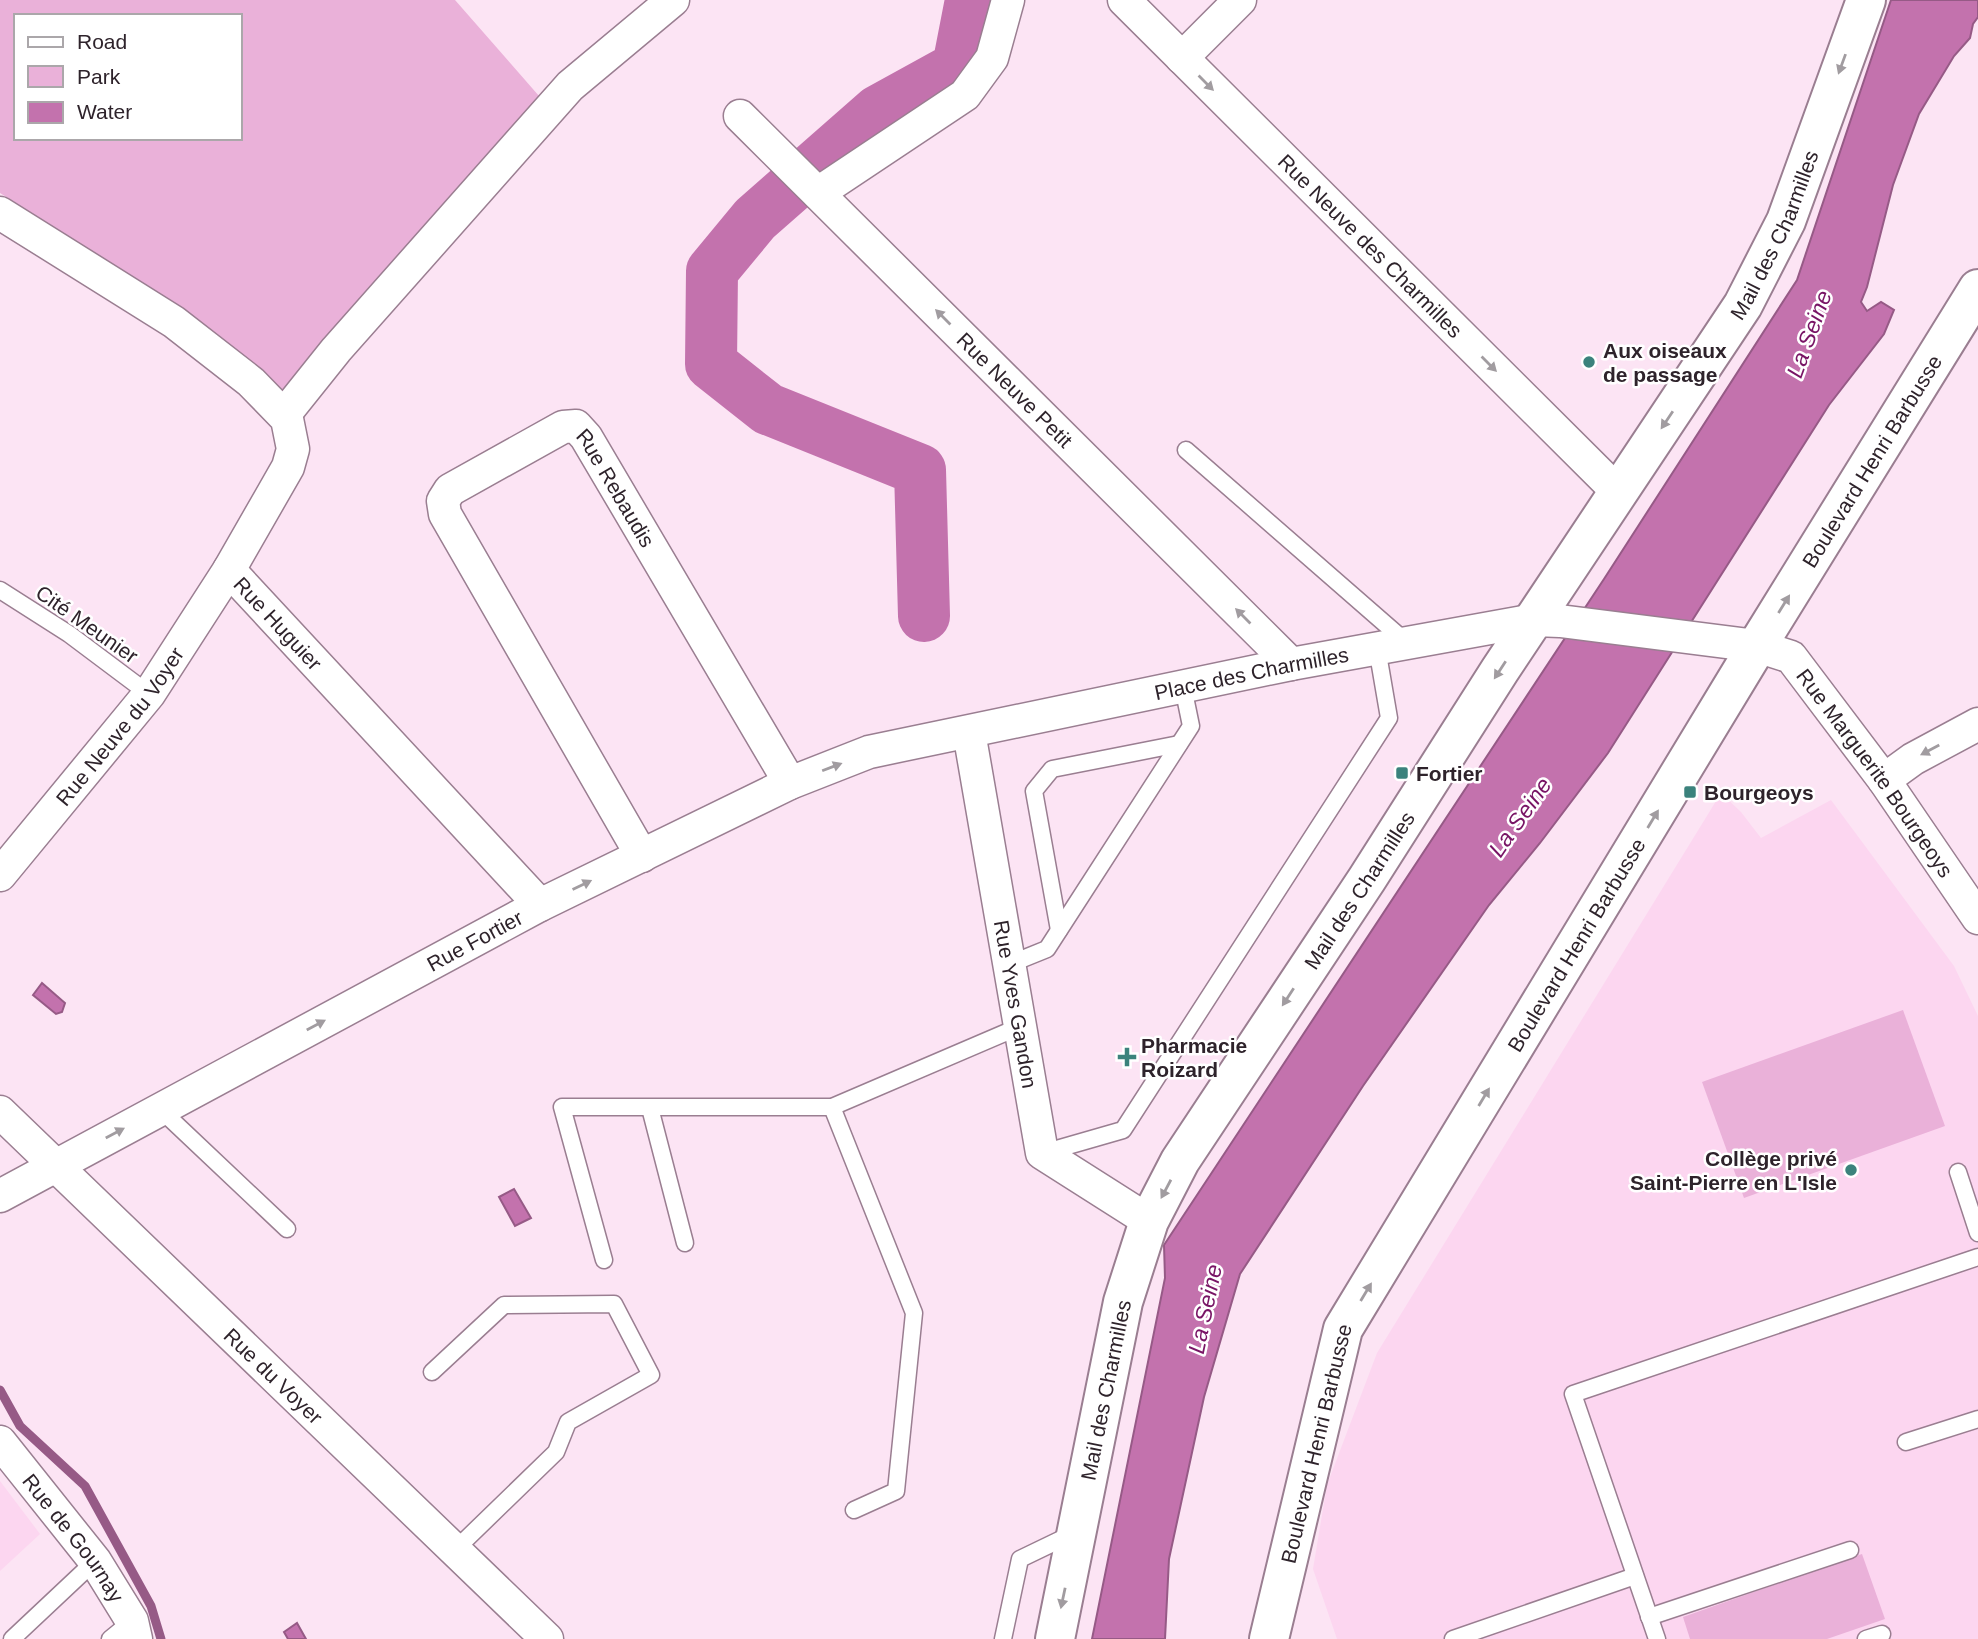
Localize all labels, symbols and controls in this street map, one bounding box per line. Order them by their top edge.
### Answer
legend [14,14,242,140]
text: Road [77,30,127,53]
one-way arrow [1836,54,1847,75]
text: Park [77,65,121,88]
one-way arrow [1198,74,1214,91]
text: Water [77,100,132,123]
street label: Mail des Charmilles [1725,147,1822,324]
street label: Rue Neuve des Charmilles [1274,149,1467,342]
water label: La Seine [1781,287,1837,381]
one-way arrow [934,308,951,325]
street label: Rue Neuve Petit [953,327,1078,452]
place label: Aux oiseaux de passage [1603,339,1727,386]
street label: Boulevard Henri Barbusse [1797,351,1946,571]
marker: Aux oiseaux de passage [1581,354,1597,370]
one-way arrow [1481,356,1498,373]
one-way arrow [1660,410,1673,430]
street label: Rue Rebaudis [572,424,660,551]
street label: Rue Huguier [230,572,327,674]
street label: Cité Meunier [32,580,142,668]
one-way arrow [1777,594,1790,613]
one-way arrow [1235,608,1252,624]
street label: Place des Charmilles [1152,642,1350,704]
street label: Rue Neuve du Voyer [51,643,188,810]
one-way arrow [1494,661,1507,680]
street label: Rue Marguerite Bourgeoys [1792,664,1958,881]
one-way arrow [1920,744,1939,756]
one-way arrow [821,761,842,772]
place label: Fortier [1416,762,1483,785]
marker: Fortier [1394,765,1410,781]
water label: La Seine [1483,772,1557,862]
place label: Bourgeoys [1704,781,1814,804]
marker: Bourgeoys [1682,784,1698,800]
street label: Mail des Charmilles [1299,807,1419,973]
one-way arrow [1646,809,1659,828]
street label: Boulevard Henri Barbusse [1502,834,1649,1056]
one-way arrow [572,879,592,890]
street label: Rue Fortier [423,905,526,975]
street label: Rue Yves Gandon [990,918,1042,1090]
one-way arrow [1282,987,1295,1007]
one-way arrow [306,1019,326,1031]
place label: Pharmacie Roizard [1141,1034,1247,1081]
marker: Pharmacie Roizard [1119,1049,1135,1065]
one-way arrow [1477,1088,1490,1107]
one-way arrow [106,1127,125,1139]
place label: Collège privé Saint-Pierre en L'Isle [1630,1147,1837,1194]
marker: Collège privé Saint-Pierre en L'Isle [1843,1162,1859,1178]
one-way arrow [1160,1179,1172,1199]
water label: La Seine [1183,1262,1227,1356]
one-way arrow [1360,1282,1372,1301]
street label: Mail des Charmilles [1076,1298,1135,1482]
street label: Boulevard Henri Barbusse [1276,1322,1355,1565]
street label: Rue du Voyer [220,1323,327,1428]
street label: Rue de Gournay [18,1469,129,1606]
one-way arrow [1057,1587,1068,1609]

